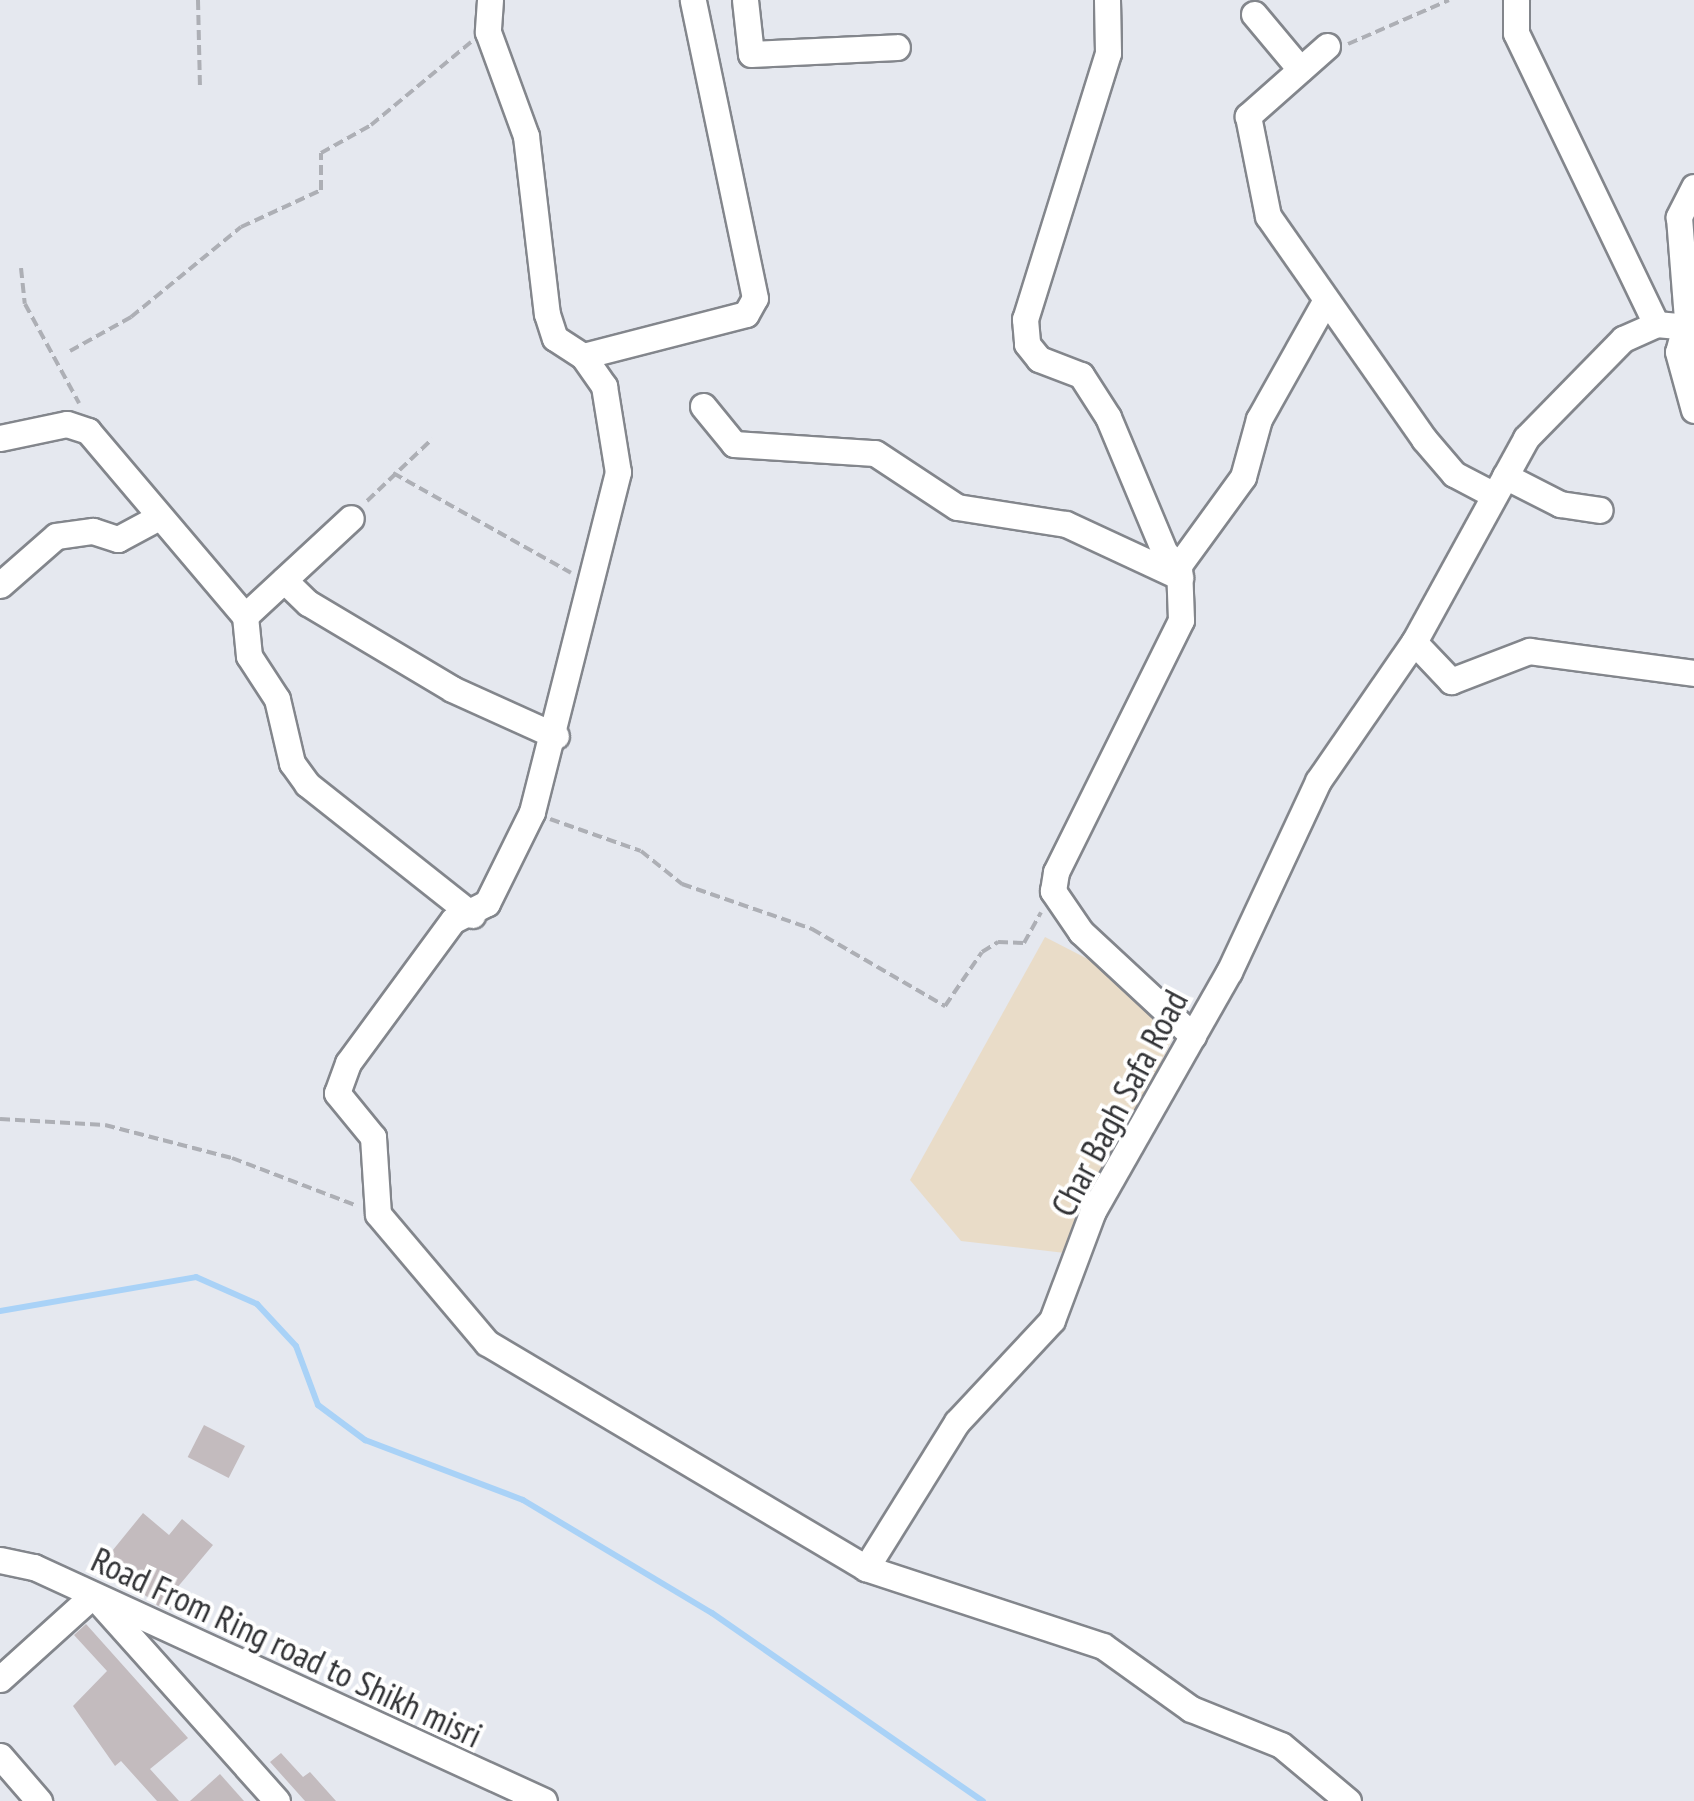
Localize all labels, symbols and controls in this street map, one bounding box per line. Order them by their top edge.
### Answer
street label: Char Bagh Safa Road [1042,983,1196,1223]
street label: Road From Ring road to Shikh misri [85,1538,489,1756]

